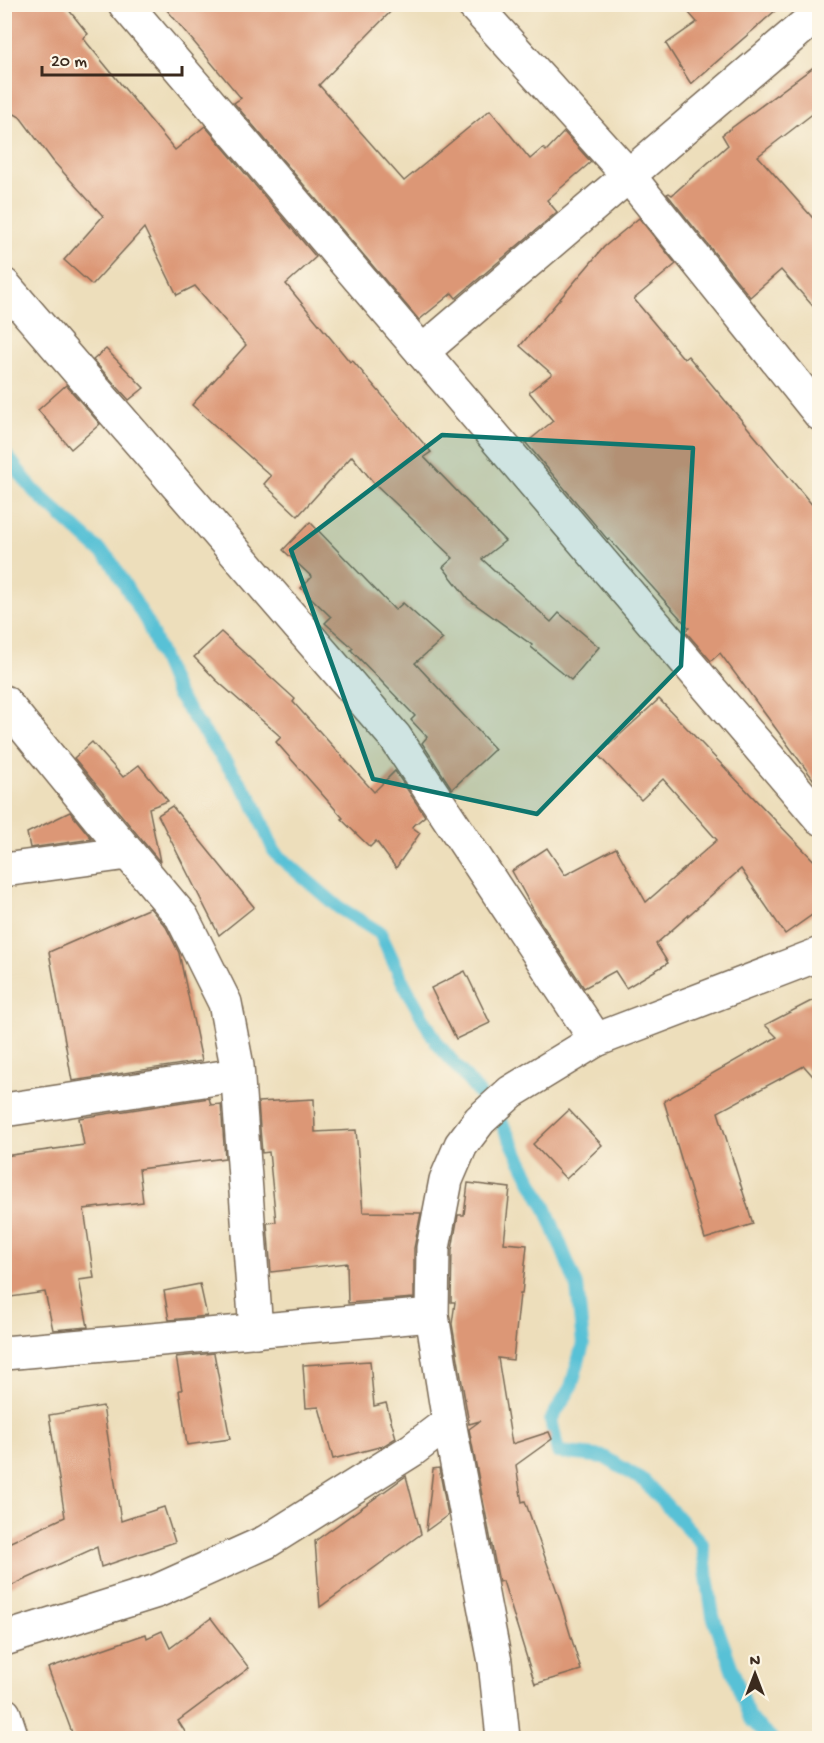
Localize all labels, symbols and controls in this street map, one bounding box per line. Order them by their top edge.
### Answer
scale bar [42,39,182,77]
text: 20 m [51,52,87,73]
north arrow [725,1644,785,1704]
text: N [750,1653,761,1672]

